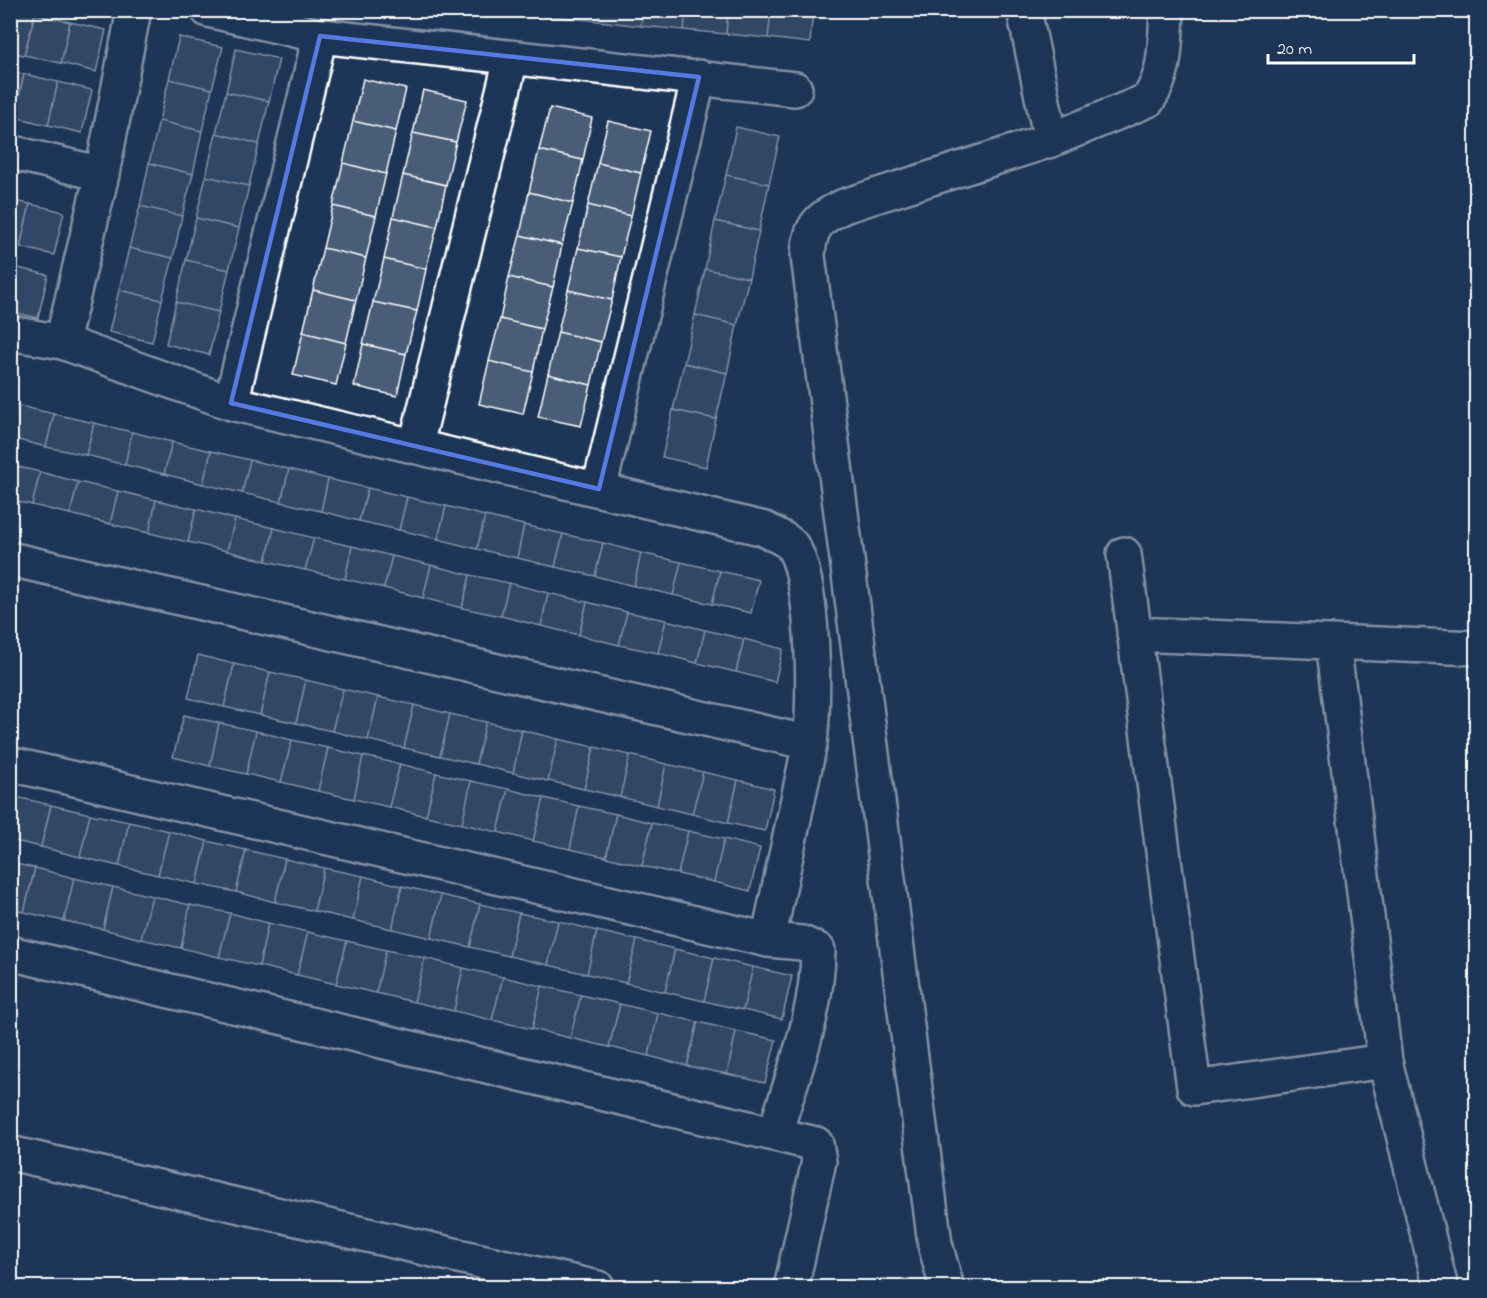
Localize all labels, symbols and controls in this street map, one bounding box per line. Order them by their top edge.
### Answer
scale bar [1268,27,1414,65]
text: 20 m [1277,37,1312,63]

